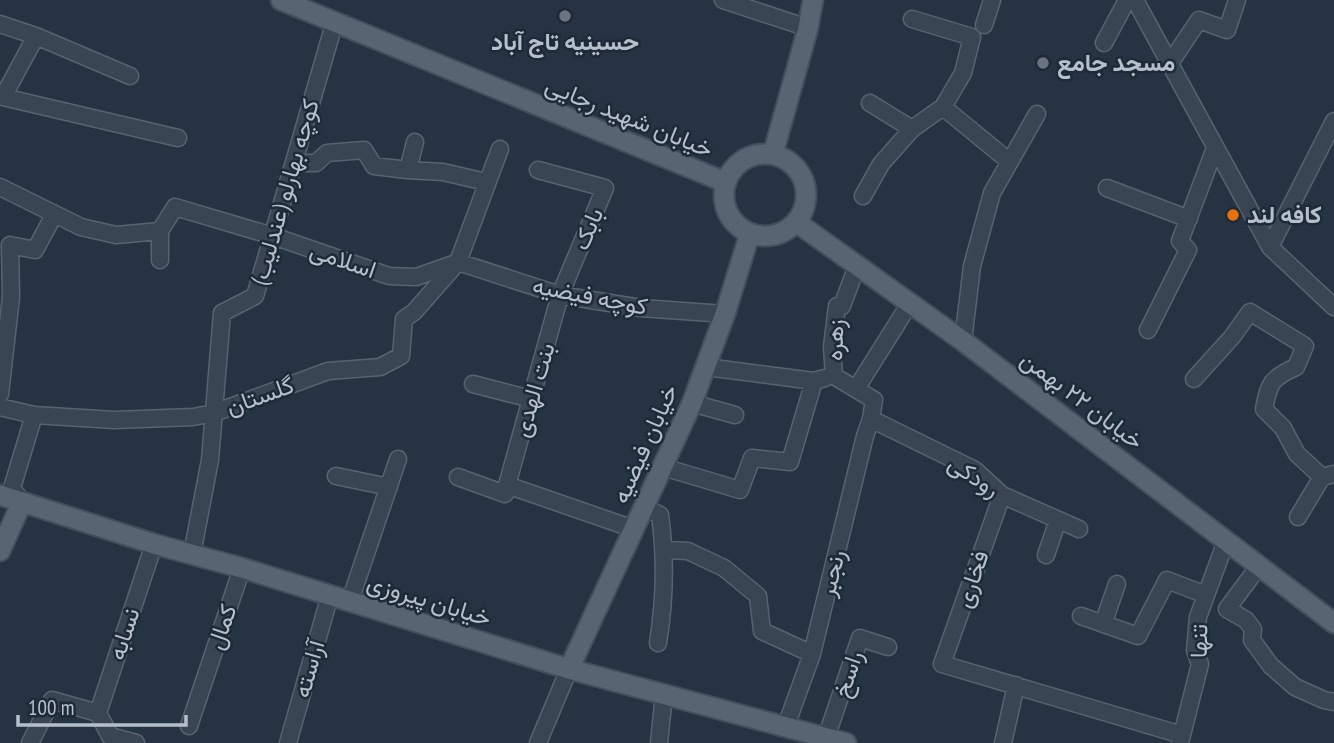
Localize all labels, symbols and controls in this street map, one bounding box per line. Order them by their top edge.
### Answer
marker: حسینیه تاج آباد [557,8,573,24]
place label: حسینیه تاج آباد [491,26,639,58]
place label: مسجد جامع [1057,47,1175,80]
marker: مسجد جامع [1035,55,1051,71]
street label: خیابان شهید رجایی [541,69,718,164]
street label: کوچه بهارلو (عندلیب) [243,95,327,289]
place label: كافه لند [1247,199,1322,230]
street label: بابک [565,203,610,255]
marker: كافه لند [1225,207,1241,223]
street label: اسلامی [306,234,380,285]
street label: کوچه فیضیه [530,269,650,323]
street label: زهره [818,318,851,362]
street label: بنت الهدی [505,339,562,441]
street label: خیابان ۲۲ بهمن [1015,343,1150,456]
street label: گلستان [222,369,298,422]
street label: خیابان فیضیه [605,379,685,508]
street label: رودکی [942,447,1006,504]
street label: رنجبر [811,546,852,601]
street label: فخاری [947,546,996,612]
street label: خیابان پیروزی [363,566,495,634]
street label: کمال [199,600,244,654]
street label: نسابه [101,604,146,664]
street label: تنها [1183,624,1214,658]
street label: آراسته [286,634,332,701]
street label: راسخ [825,646,872,702]
scale bar [18,684,186,728]
text: 100 m [28,694,74,721]

